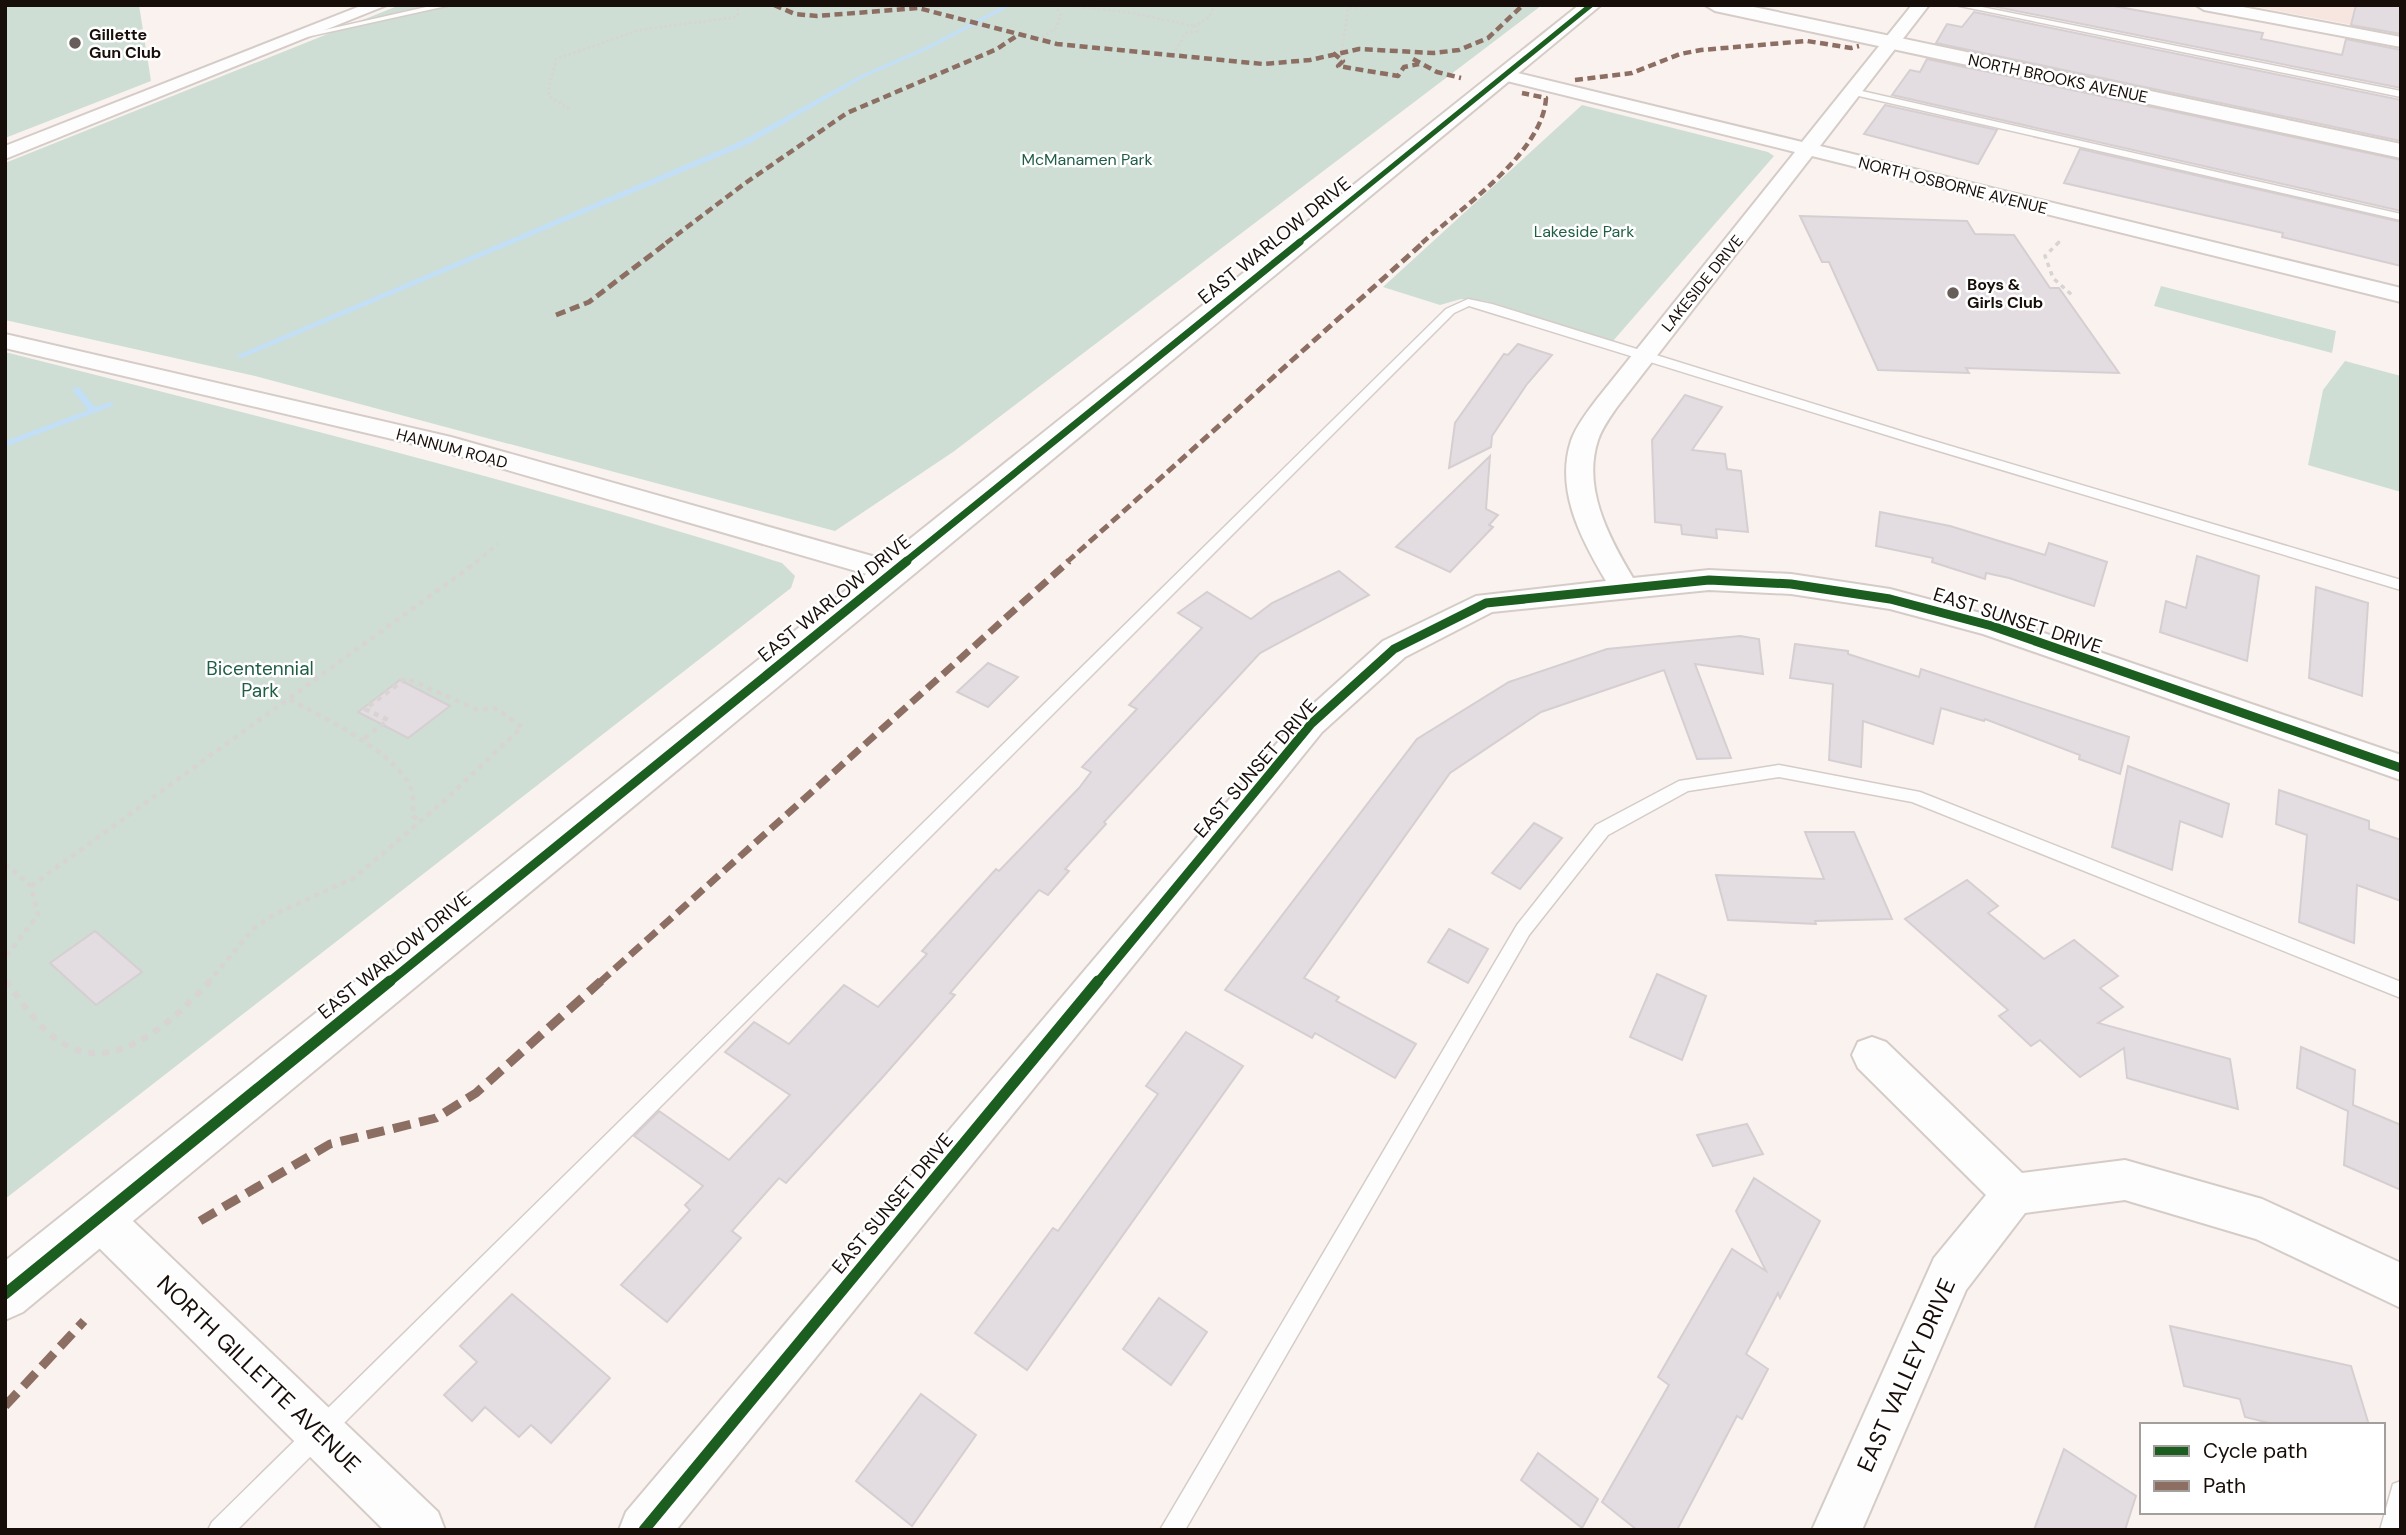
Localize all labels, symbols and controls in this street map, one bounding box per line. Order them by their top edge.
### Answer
place label: Gillette Gun Club [89,24,161,63]
marker: Gillette Gun Club [67,35,83,51]
street label: NORTH BROOKS AVENUE [1966,49,2150,108]
park label: McManamen Park [1021,149,1153,170]
street label: NORTH OSBORNE AVENUE [1856,152,2050,219]
street label: EAST WARLOW DRIVE [1193,171,1356,310]
park label: Lakeside Park [1534,221,1634,242]
street label: LAKESIDE DRIVE [1657,231,1748,336]
place label: Boys & Girls Club [1967,274,2043,313]
marker: Boys & Girls Club [1945,285,1961,301]
street label: HANNUM ROAD [394,424,510,473]
street label: EAST WARLOW DRIVE [753,529,916,668]
street label: EAST SUNSET DRIVE [1930,581,2105,660]
park label: Bicentennial Park [206,656,314,703]
street label: EAST SUNSET DRIVE [1188,694,1323,843]
street label: EAST WARLOW DRIVE [313,886,476,1025]
street label: EAST SUNSET DRIVE [826,1128,959,1279]
street label: NORTH GILLETTE AVENUE [151,1269,367,1479]
street label: EAST VALLEY DRIVE [1850,1274,1962,1476]
legend [2140,1423,2385,1514]
text: Cycle path [2203,1437,2308,1465]
text: Path [2203,1472,2246,1500]

